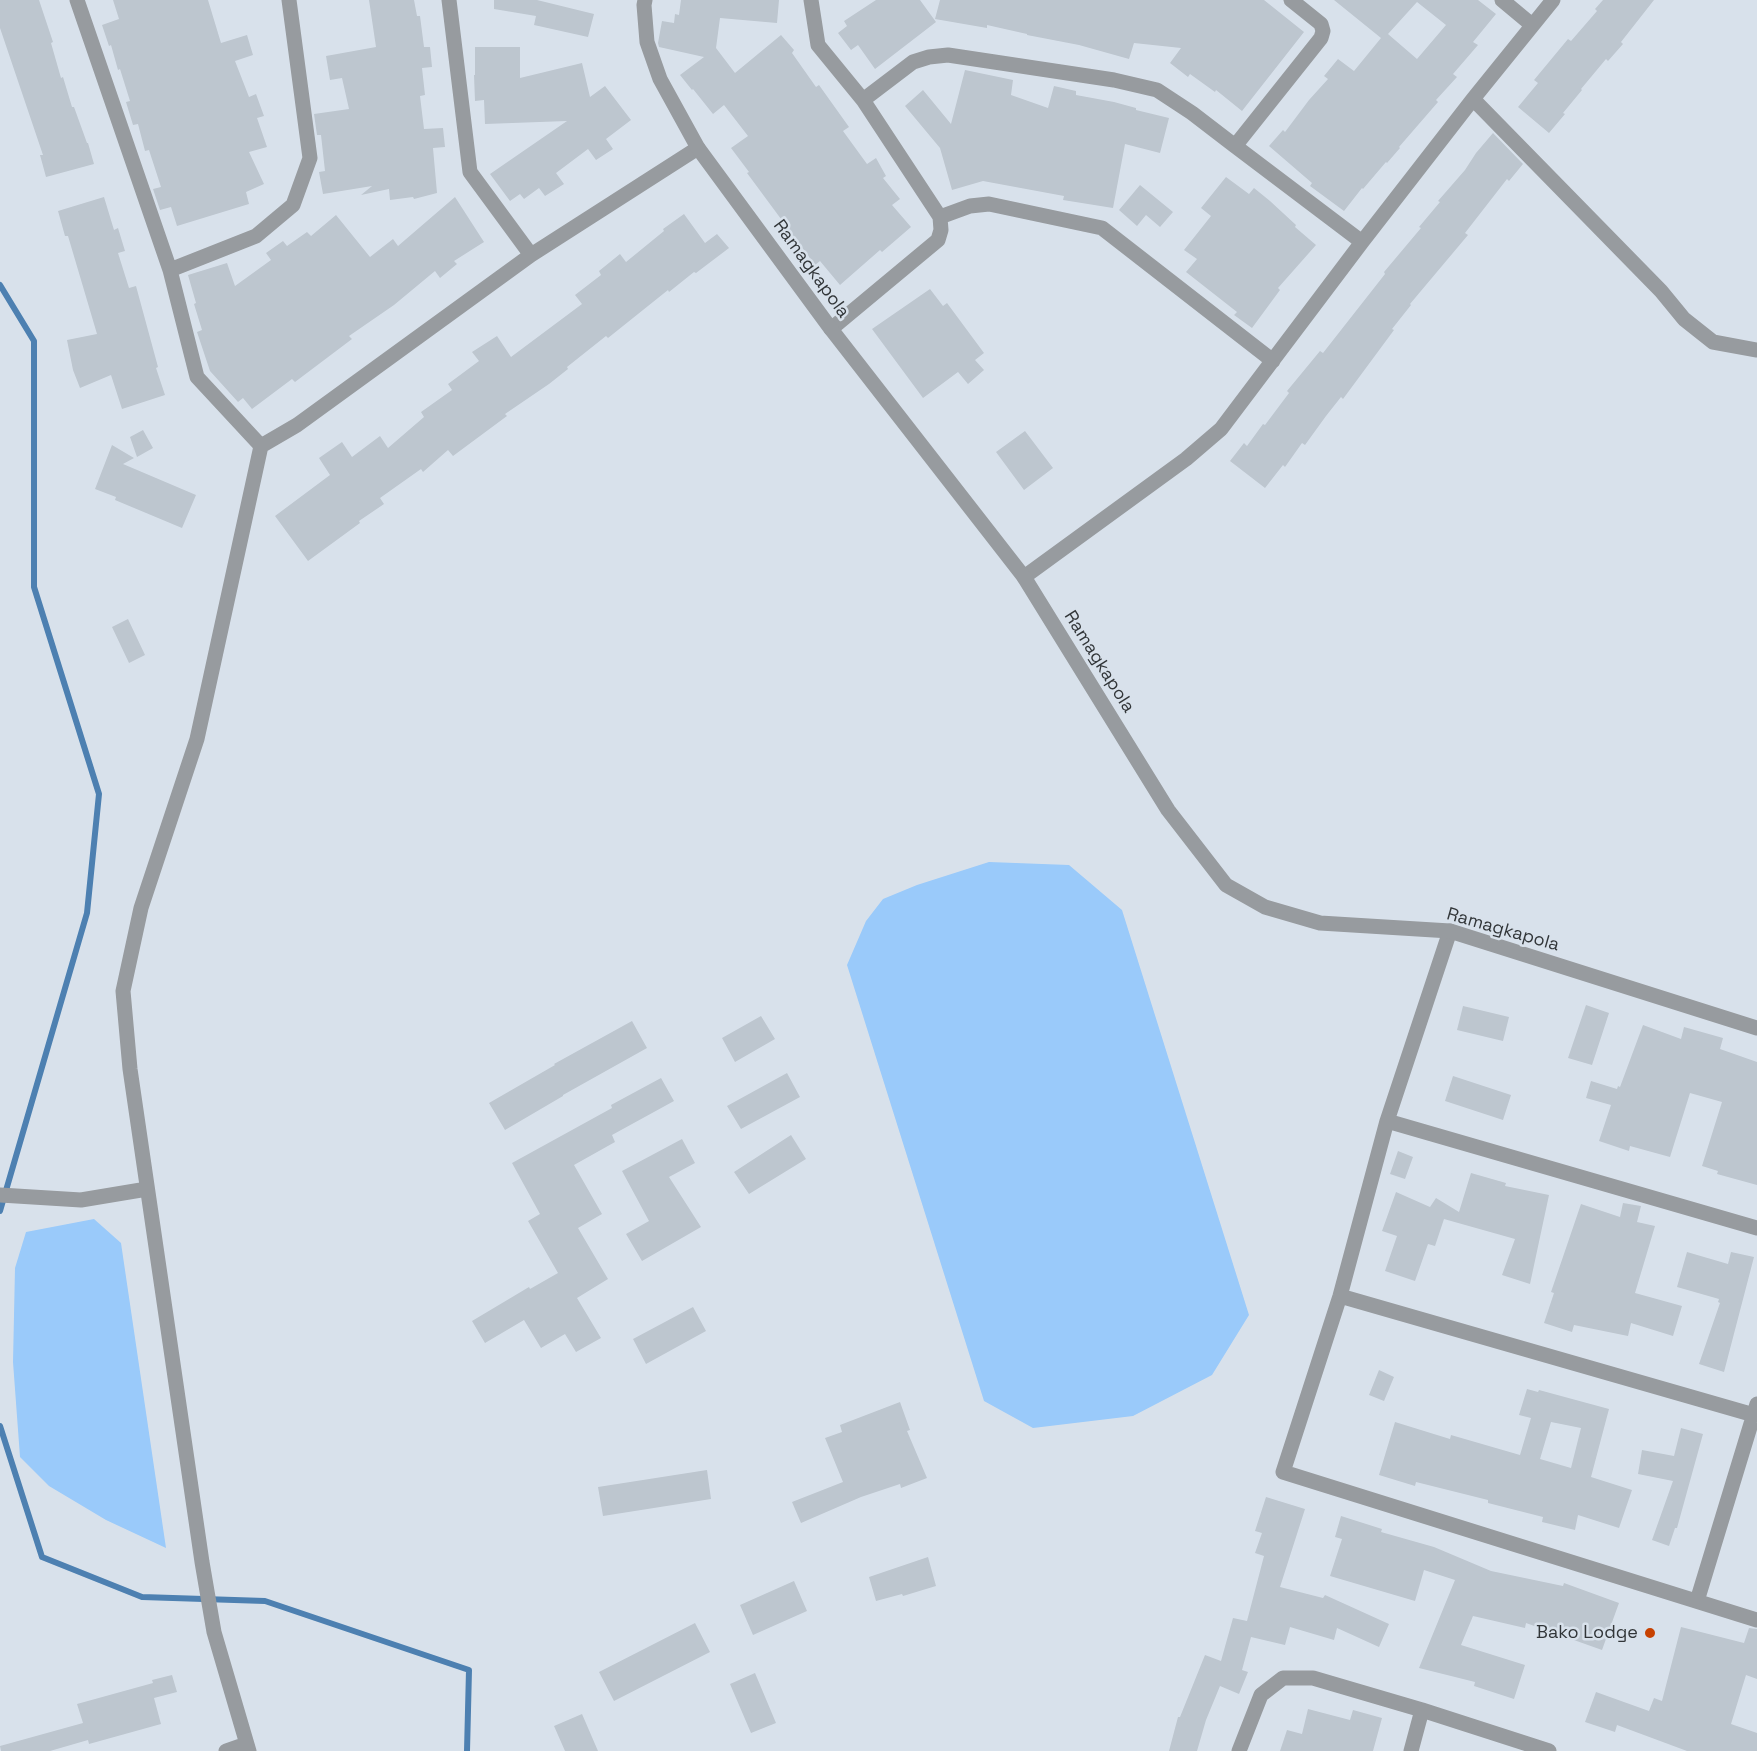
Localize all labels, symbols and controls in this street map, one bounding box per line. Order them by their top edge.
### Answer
street label: Ramagkapola [768,216,854,322]
street label: Ramagkapola [1059,607,1139,717]
street label: Ramagkapola [1444,904,1562,956]
place label: Bako Lodge [1536,1622,1638,1644]
marker: Bako Lodge [1643,1626,1657,1640]

